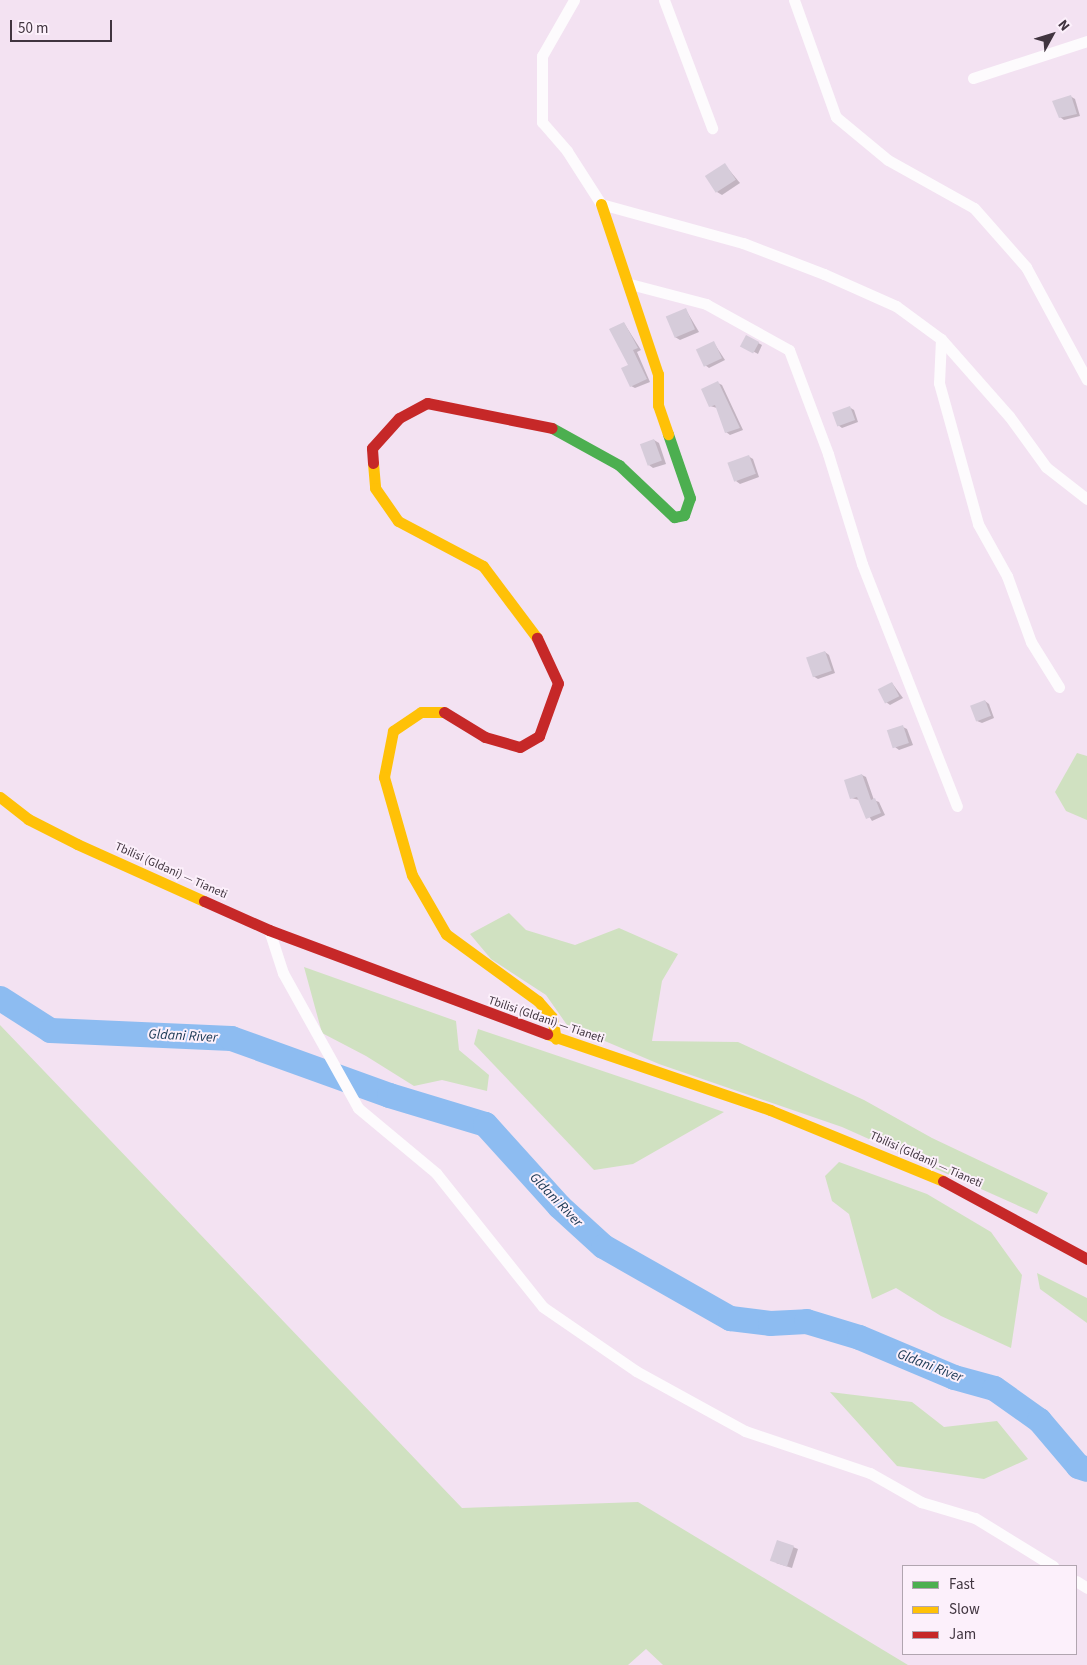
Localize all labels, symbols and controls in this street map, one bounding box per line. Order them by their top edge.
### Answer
scale bar [12,10,115,42]
north arrow [1027,10,1077,60]
text: N [1053,16,1074,35]
text: 50 m [18,18,48,39]
street label: Tbilisi (Gldani) — Tianeti [113,840,229,902]
street label: Tbilisi (Gldani) — Tianeti [486,993,606,1047]
water label: Gldani River [148,1026,218,1046]
street label: Tbilisi (Gldani) — Tianeti [868,1129,984,1191]
water label: Gldani River [526,1169,586,1231]
water label: Gldani River [895,1346,965,1386]
legend [902,1565,1077,1655]
text: Fast [949,1574,975,1595]
text: Slow [949,1599,980,1620]
text: Jam [949,1624,976,1645]

